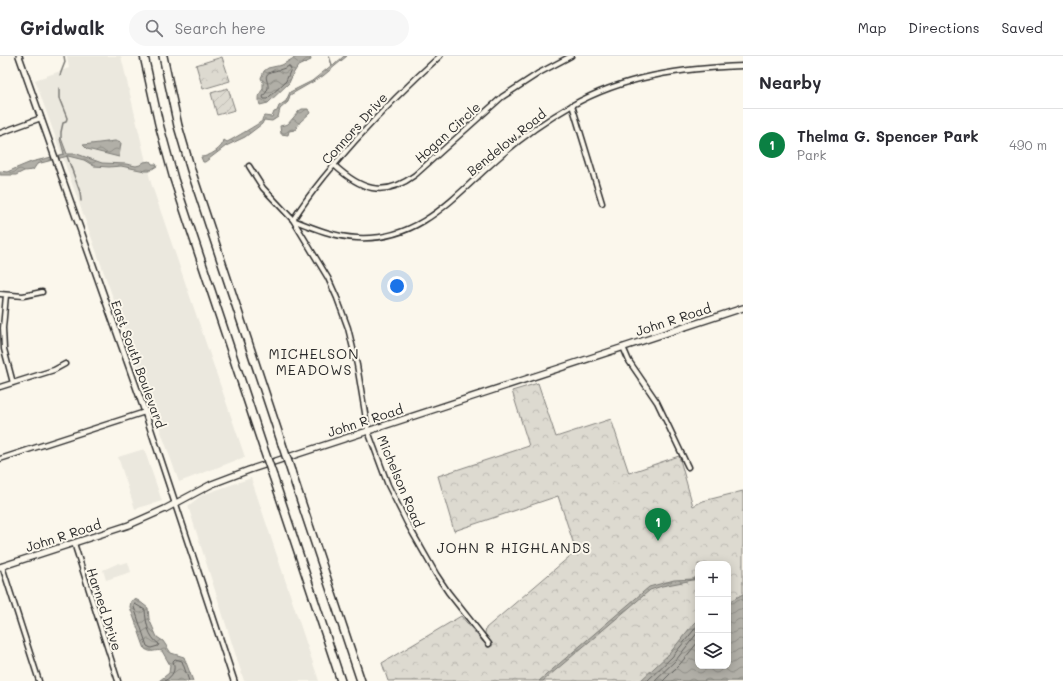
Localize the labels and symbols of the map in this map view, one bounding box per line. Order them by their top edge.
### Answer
street label: Connors Drive [317,89,391,167]
street label: Hogan Circle [411,98,483,166]
street label: Bendelow Road [463,105,549,179]
your location [387,276,407,296]
street label: East South Boulevard [108,298,170,430]
street label: John R Road [633,299,713,339]
district label: MICHELSON MEADOWS [269,344,359,379]
street label: John R Road [325,400,405,440]
street label: Michelson Road [374,432,428,530]
pin: 1 [645,508,671,541]
street label: John R Road [23,515,103,555]
district label: JOHN R HIGHLANDS [437,538,591,557]
street label: Harned Drive [84,566,126,652]

